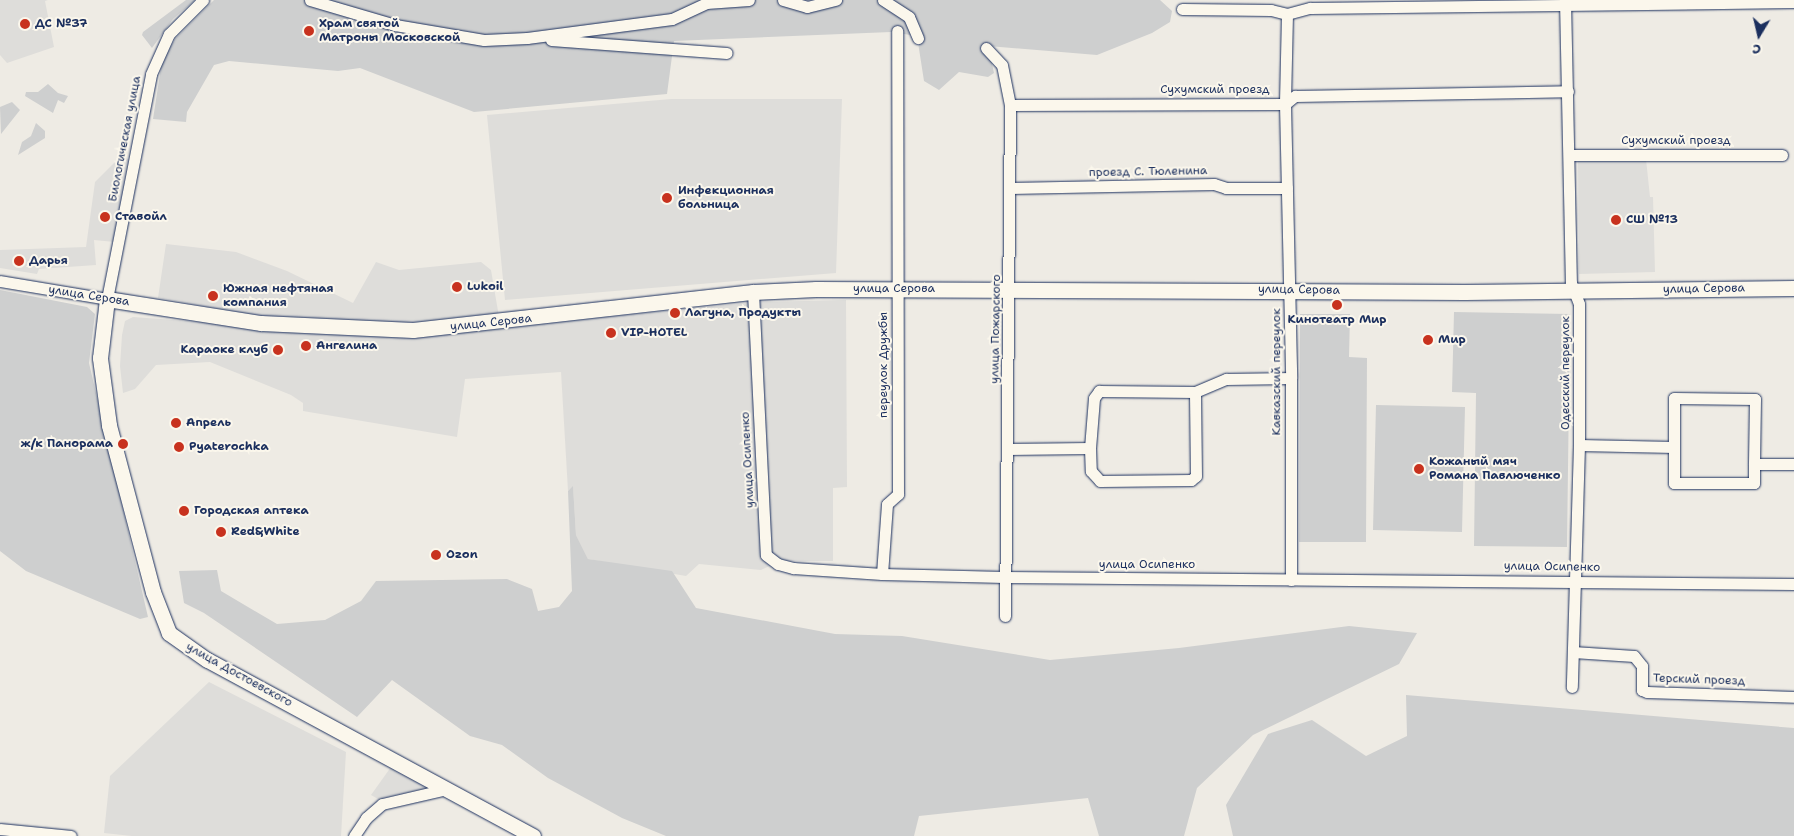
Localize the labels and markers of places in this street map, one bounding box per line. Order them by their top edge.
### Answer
place label: ДС №37 [35,17,87,31]
place label: Храм святой Матроны Московской [319,17,460,45]
marker: ДС №37 [19,18,31,30]
marker: Храм святой Матроны Московской [303,25,315,37]
place label: Инфекционная больница [678,184,774,212]
marker: Инфекционная больница [660,191,674,205]
place label: Ставойл [115,210,167,224]
marker: Ставойл [99,211,111,223]
place label: СШ №13 [1626,213,1678,227]
marker: СШ №13 [1610,214,1622,226]
place label: Дарья [29,254,68,268]
marker: Дарья [13,255,25,267]
place label: Lukoil [467,280,503,294]
marker: Lukoil [451,281,463,293]
place label: Южная нефтяная компания [223,282,334,310]
marker: Южная нефтяная компания [207,290,219,302]
marker: Кинотеатр Мир [1331,299,1343,311]
place label: Лагуна, Продукты [685,306,801,320]
marker: Лагуна, Продукты [669,307,681,319]
place label: Кинотеатр Мир [1287,313,1387,327]
place label: VIP-HOTEL [621,326,687,340]
marker: VIP-HOTEL [605,327,617,339]
place label: Мир [1438,333,1466,347]
marker: Мир [1422,334,1434,346]
place label: Ангелина [316,339,377,353]
marker: Ангелина [300,340,312,352]
place label: Караоке клуб [180,343,268,357]
marker: Караоке клуб [272,344,284,356]
place label: Апрель [186,416,231,430]
marker: Апрель [170,417,182,429]
place label: ж/к Панорама [21,437,113,451]
marker: ж/к Панорама [117,438,129,450]
place label: Pyaterochka [189,440,269,454]
marker: Pyaterochka [173,441,185,453]
place label: Кожаный мяч Романа Павлюченко [1429,455,1560,483]
marker: Кожаный мяч Романа Павлюченко [1413,463,1425,475]
place label: Городская аптека [194,504,309,518]
marker: Городская аптека [178,505,190,517]
place label: Red&White [231,525,300,539]
marker: Red&White [215,526,227,538]
place label: Ozon [446,548,478,562]
marker: Ozon [430,549,442,561]

